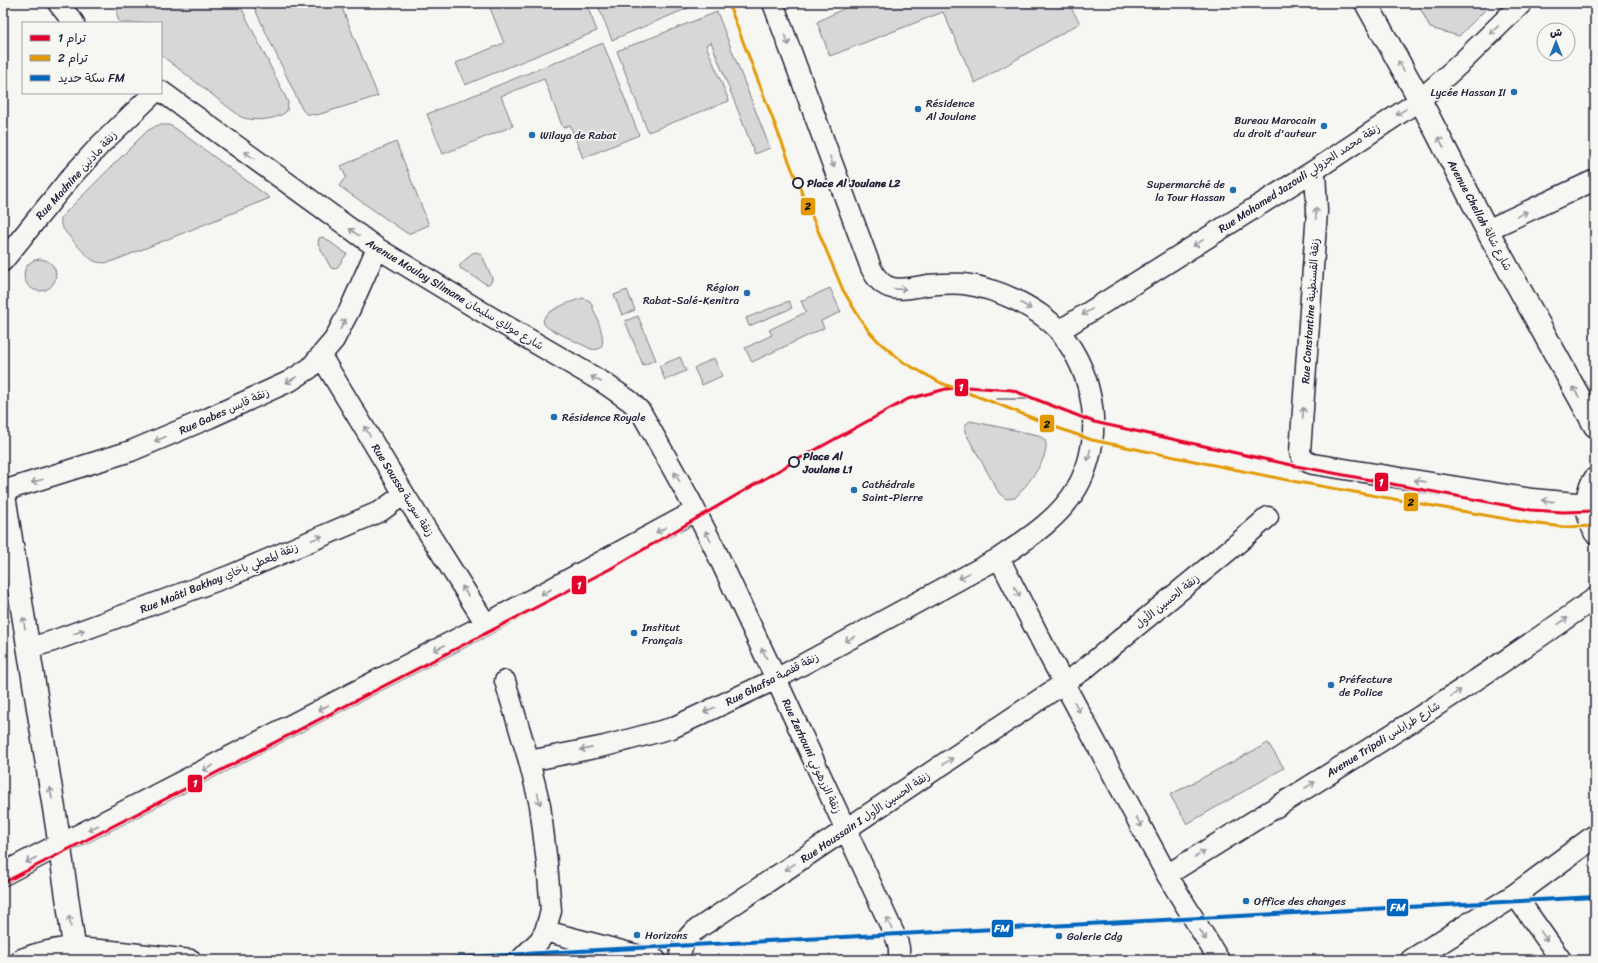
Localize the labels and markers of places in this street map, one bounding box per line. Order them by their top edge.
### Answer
place label: Lycée Hassan II [1431,83,1507,102]
marker: Lycée Hassan II [1509,87,1519,97]
place label: Résidence Al Joulane [925,94,976,126]
marker: Résidence Al Joulane [913,104,923,114]
place label: Bureau Marocain du droit d'auteur [1233,111,1317,143]
marker: Bureau Marocain du droit d'auteur [1319,121,1329,131]
place label: Wilaya de Rabat [540,126,617,145]
marker: Wilaya de Rabat [527,130,537,140]
place label: Place Al Joulane L2 [807,174,901,193]
place label: Supermarché de la Tour Hassan [1147,175,1225,207]
marker: Place Al Joulane L2 [792,177,804,189]
marker: Supermarché de la Tour Hassan [1228,185,1238,195]
place label: Région Rabat-Salé-Kenitra [643,278,739,310]
marker: Région Rabat-Salé-Kenitra [742,288,752,298]
place label: Résidence Royale [562,408,646,427]
marker: Résidence Royale [549,412,559,422]
place label: Place Al Joulane L1 [802,447,853,479]
marker: Place Al Joulane L1 [788,456,800,468]
place label: Cathédrale Saint-Pierre [862,475,923,507]
marker: Cathédrale Saint-Pierre [849,485,859,495]
place label: Institut Français [641,618,683,650]
marker: Institut Français [629,628,639,638]
place label: Préfecture de Police [1339,670,1393,702]
marker: Préfecture de Police [1326,680,1336,690]
place label: Office des changes [1254,892,1347,911]
marker: Office des changes [1241,896,1251,906]
place label: Horizons [645,926,689,945]
place label: Galerie Cdg [1067,927,1123,946]
marker: Horizons [632,930,642,940]
marker: Galerie Cdg [1054,931,1064,941]

